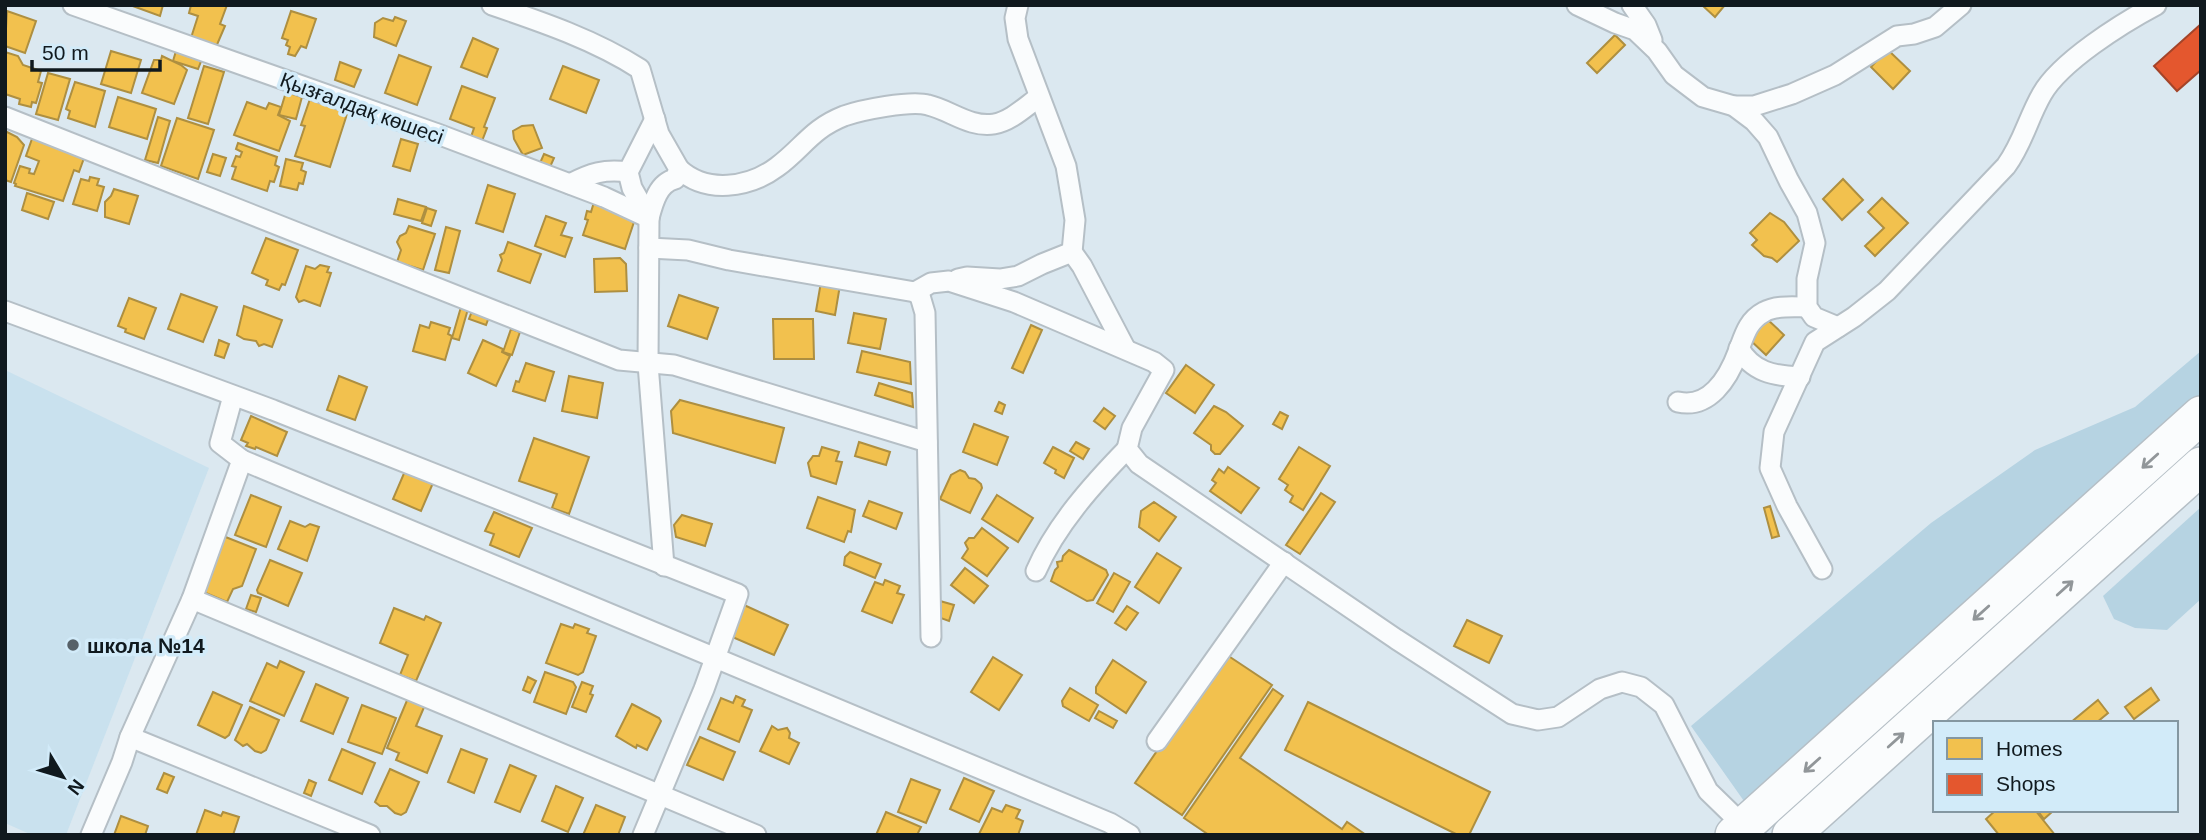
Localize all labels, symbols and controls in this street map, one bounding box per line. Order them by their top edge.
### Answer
scale bar [32,28,159,72]
text: 50 m [42,41,89,64]
street label: Қызғалдақ көшесі [277,68,447,148]
one-way arrow [2141,453,2159,469]
one-way arrow [2056,580,2074,596]
one-way arrow [1972,605,1990,621]
place label: школа №14 [87,634,205,657]
marker: школа №14 [65,637,81,653]
legend [1933,721,2178,812]
one-way arrow [1887,732,1905,748]
text: Homes [1996,737,2063,760]
north arrow [28,742,98,812]
one-way arrow [1803,757,1821,773]
text: Shops [1996,772,2056,795]
text: N [64,775,89,799]

